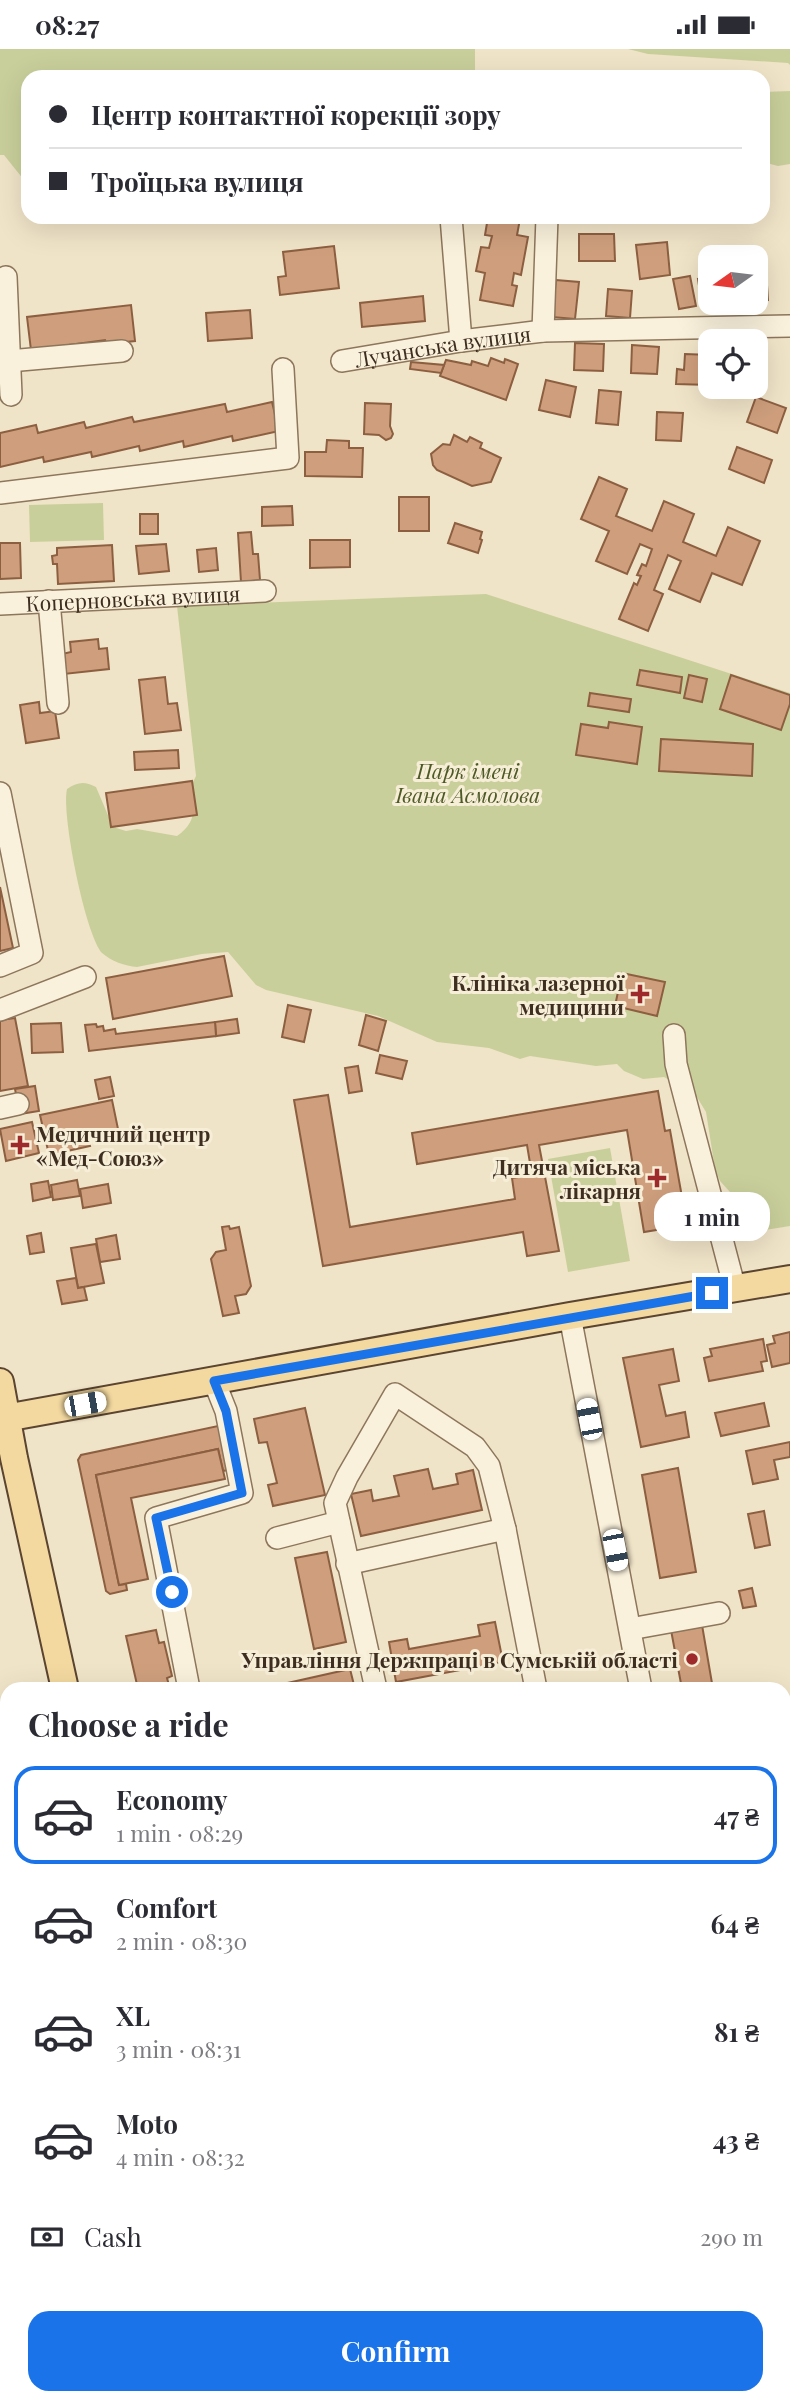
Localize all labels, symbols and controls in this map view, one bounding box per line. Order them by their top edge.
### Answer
text: 08:27 [35,7,99,42]
text: Центр контактної корекції зору [91,97,501,132]
text: Троїцька вулиця [91,164,304,199]
north arrow [698,245,768,315]
map controls [698,245,768,399]
street label: Лучанська вулиця [352,319,532,373]
button: locate [698,329,768,399]
street label: Коперновська вулиця [25,578,241,617]
park label: Парк імені Івана Асмолова [395,756,540,808]
place label: Клініка лазерної медицини [452,968,625,1020]
marker: Клініка лазерної медицини [630,984,650,1004]
place label: Медичний центр «Мед-Союз» [36,1119,210,1171]
marker: Медичний центр «Мед-Союз» [10,1135,30,1155]
place label: Дитяча міська лікарня [493,1152,641,1204]
marker: Дитяча міська лікарня [647,1168,667,1188]
callout: 1 min [654,1191,770,1241]
text: 1 min [684,1201,740,1232]
route end [696,1277,728,1309]
car [63,1390,108,1418]
car [575,1396,604,1442]
car [601,1527,630,1573]
route start [156,1576,188,1608]
place label: Управління Держпраці в Сумській області [241,1645,678,1673]
marker: Управління Держпраці в Сумській області [684,1651,700,1667]
text: Choose a ride [28,1702,229,1745]
text: Economy [116,1782,227,1817]
icon: car [32,1784,95,1847]
text: 47 ₴ [714,1798,759,1833]
text: 1 min · 08:29 [116,1817,243,1848]
text: Comfort [116,1890,217,1925]
icon: car [32,1892,95,1955]
text: 64 ₴ [710,1906,759,1941]
text: 2 min · 08:30 [116,1925,247,1956]
text: XL [116,1998,150,2033]
icon: car [32,2000,95,2063]
text: 81 ₴ [714,2014,759,2049]
text: 3 min · 08:31 [116,2033,241,2064]
text: Moto [116,2106,178,2141]
icon: car [32,2108,95,2171]
text: 43 ₴ [713,2122,759,2157]
text: 4 min · 08:32 [116,2141,245,2172]
icon: cash [28,2218,66,2256]
text: Cash [84,2219,142,2254]
text: 290 m [700,2221,763,2252]
button: Confirm [28,2311,763,2391]

